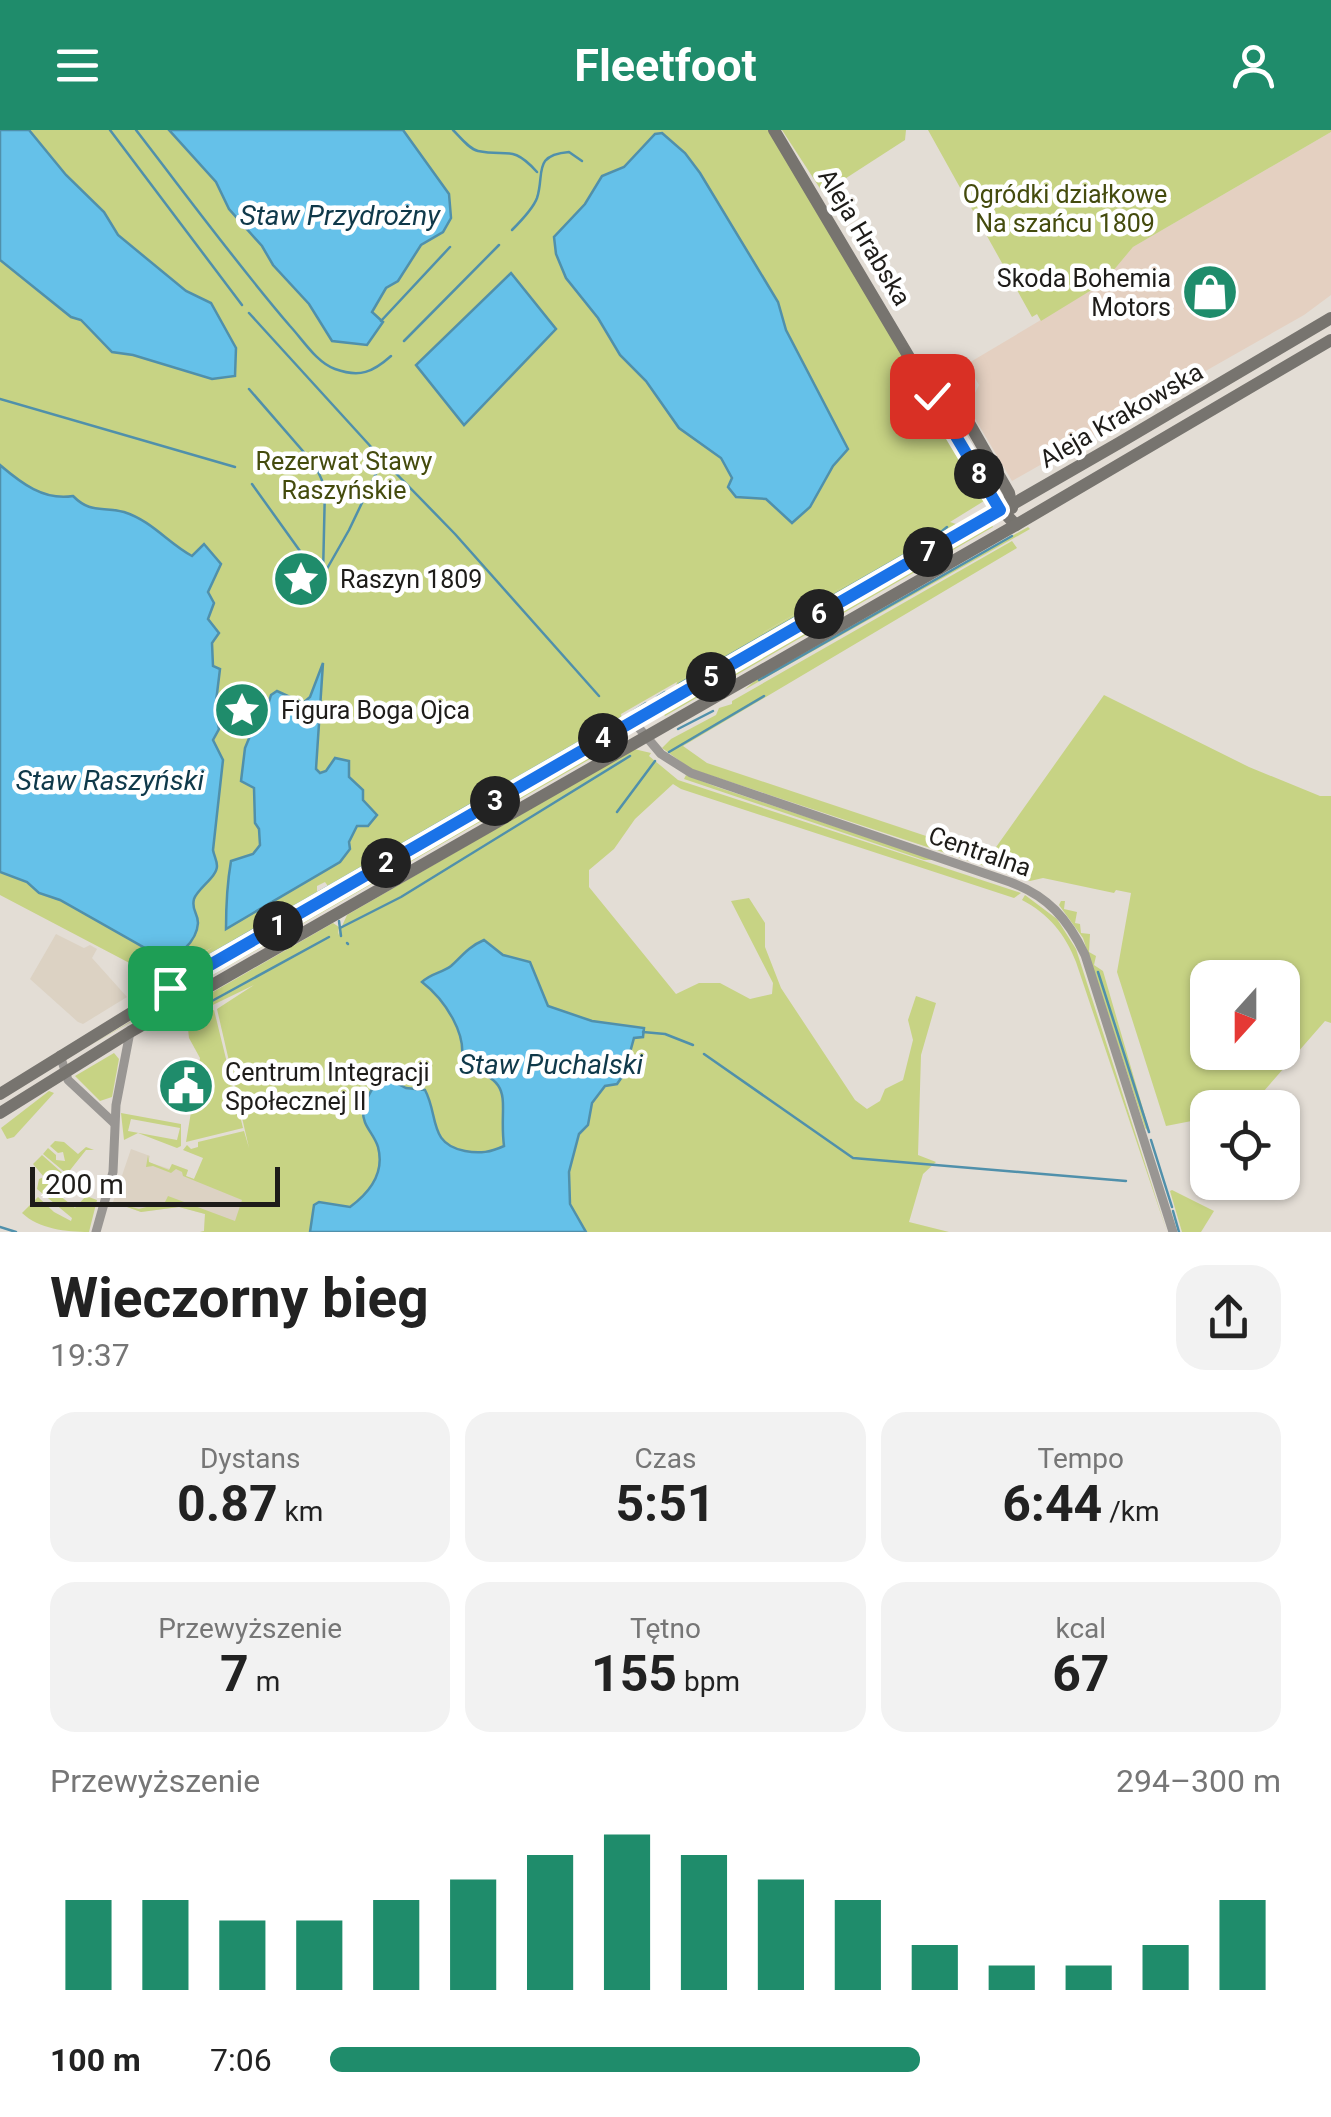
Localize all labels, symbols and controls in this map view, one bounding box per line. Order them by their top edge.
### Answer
icon: menu [50,38,105,93]
icon: person [1226,38,1281,93]
text: Fleetfoot [574,39,757,92]
street label: Aleja Hrabska [812,164,917,311]
park label: Ogródki działkowe Na szańcu 1809 [963,180,1167,238]
water label: Staw Przydrożny [240,199,441,232]
shop icon: Skoda Bohemia Motors [1180,262,1240,322]
place label: Skoda Bohemia Motors [997,264,1171,322]
pin [890,354,975,439]
street label: Aleja Krakowska [1035,357,1208,474]
icon: check [905,369,960,424]
park label: Rezerwat Stawy Raszyńskie [256,447,433,505]
pin: 8 [954,449,1004,499]
text: 8 [971,457,987,490]
pin: 7 [903,527,953,577]
text: 7 [920,535,936,568]
place icon: Raszyn 1809 [271,549,331,609]
place label: Raszyn 1809 [340,565,482,594]
pin: 6 [794,589,844,639]
text: 6 [811,597,827,630]
pin: 5 [686,652,736,702]
text: 5 [703,660,719,693]
place icon: Figura Boga Ojca [212,680,272,740]
place label: Figura Boga Ojca [281,696,470,725]
pin: 4 [578,713,628,763]
text: 4 [595,721,611,754]
water label: Staw Raszyński [16,764,205,797]
pin: 3 [470,776,520,826]
text: 3 [487,784,503,817]
street label: Centralna [925,820,1035,883]
pin: 2 [361,838,411,888]
text: 2 [378,846,394,879]
pin: 1 [253,901,303,951]
text: 1 [270,909,286,942]
pin [128,946,213,1031]
north arrow [1190,960,1300,1070]
map controls [1190,960,1300,1200]
icon: arrive [143,961,198,1016]
water label: Staw Puchalski [459,1048,643,1081]
public building icon: Centrum Integracji Społecznej II [156,1056,216,1116]
place label: Centrum Integracji Społecznej II [225,1058,430,1116]
button: locate [1190,1090,1300,1200]
scale bar [30,1162,280,1206]
text: 200 m [45,1168,124,1201]
button: share [1176,1265,1281,1370]
text: Wieczorny bieg [50,1266,429,1330]
text: 19:37 [50,1336,130,1374]
text: Dystans [200,1442,300,1475]
text: Czas [635,1442,696,1475]
text: Tempo [1038,1442,1124,1475]
text: 0.87 [177,1475,278,1533]
text: 5:51 [615,1475,716,1533]
text: 6:44 [1002,1475,1102,1533]
text: km [278,1495,323,1528]
text: /km [1102,1495,1160,1528]
text: Przewyższenie [158,1612,342,1645]
text: Tętno [630,1612,701,1645]
text: kcal [1056,1612,1106,1645]
text: 7 [220,1645,249,1703]
text: 155 [591,1645,677,1703]
text: 67 [1052,1645,1110,1703]
text: m [249,1665,280,1698]
text: bpm [677,1665,740,1698]
text: Przewyższenie [50,1762,260,1800]
text: 294–300 m [1116,1762,1281,1800]
text: 100 m [50,2041,141,2079]
text: 7:06 [210,2041,272,2079]

